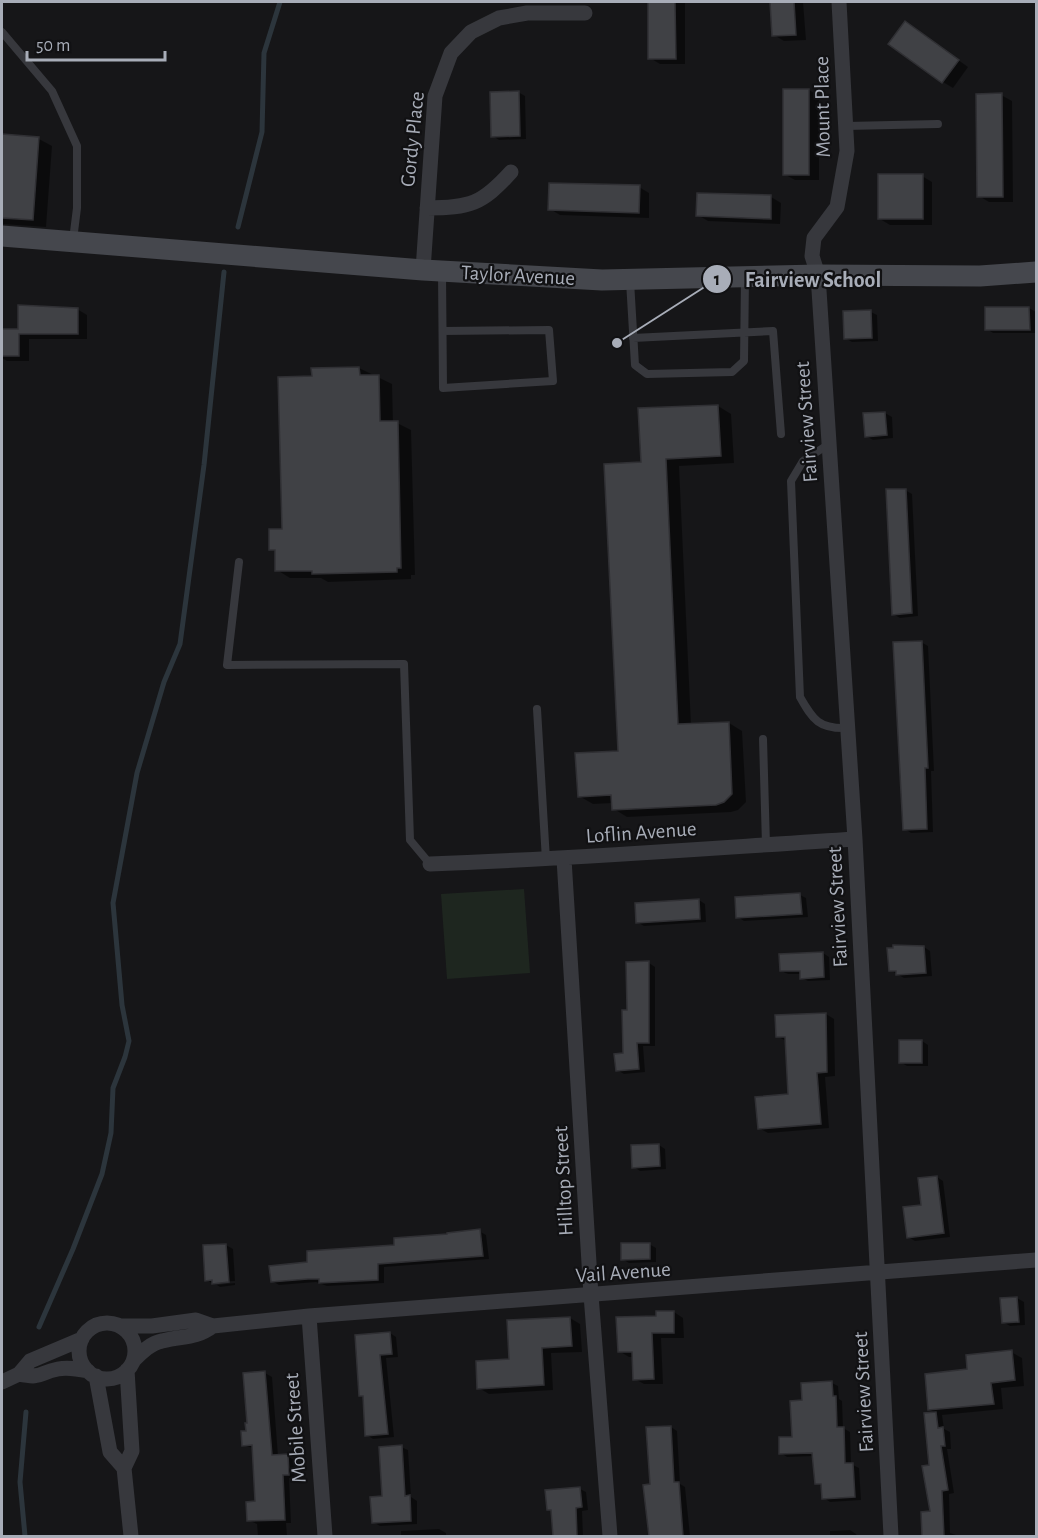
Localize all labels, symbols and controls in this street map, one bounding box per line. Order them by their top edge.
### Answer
scale bar [27,24,165,62]
text: 50 m [36,37,70,55]
street label: Mount Place [811,56,834,158]
street label: Gordy Place [397,90,428,188]
callout: Fairview School [702,259,893,299]
street label: Taylor Avenue [460,262,575,289]
text: Fairview School [745,269,881,291]
text: 1 [714,271,720,289]
street label: Fairview Street [792,361,821,483]
street label: Loflin Avenue [585,818,697,847]
street label: Fairview Street [824,846,851,968]
street label: Hilltop Street [550,1125,577,1237]
street label: Vail Avenue [575,1259,671,1286]
street label: Fairview Street [850,1331,877,1453]
street label: Mobile Street [281,1372,310,1484]

